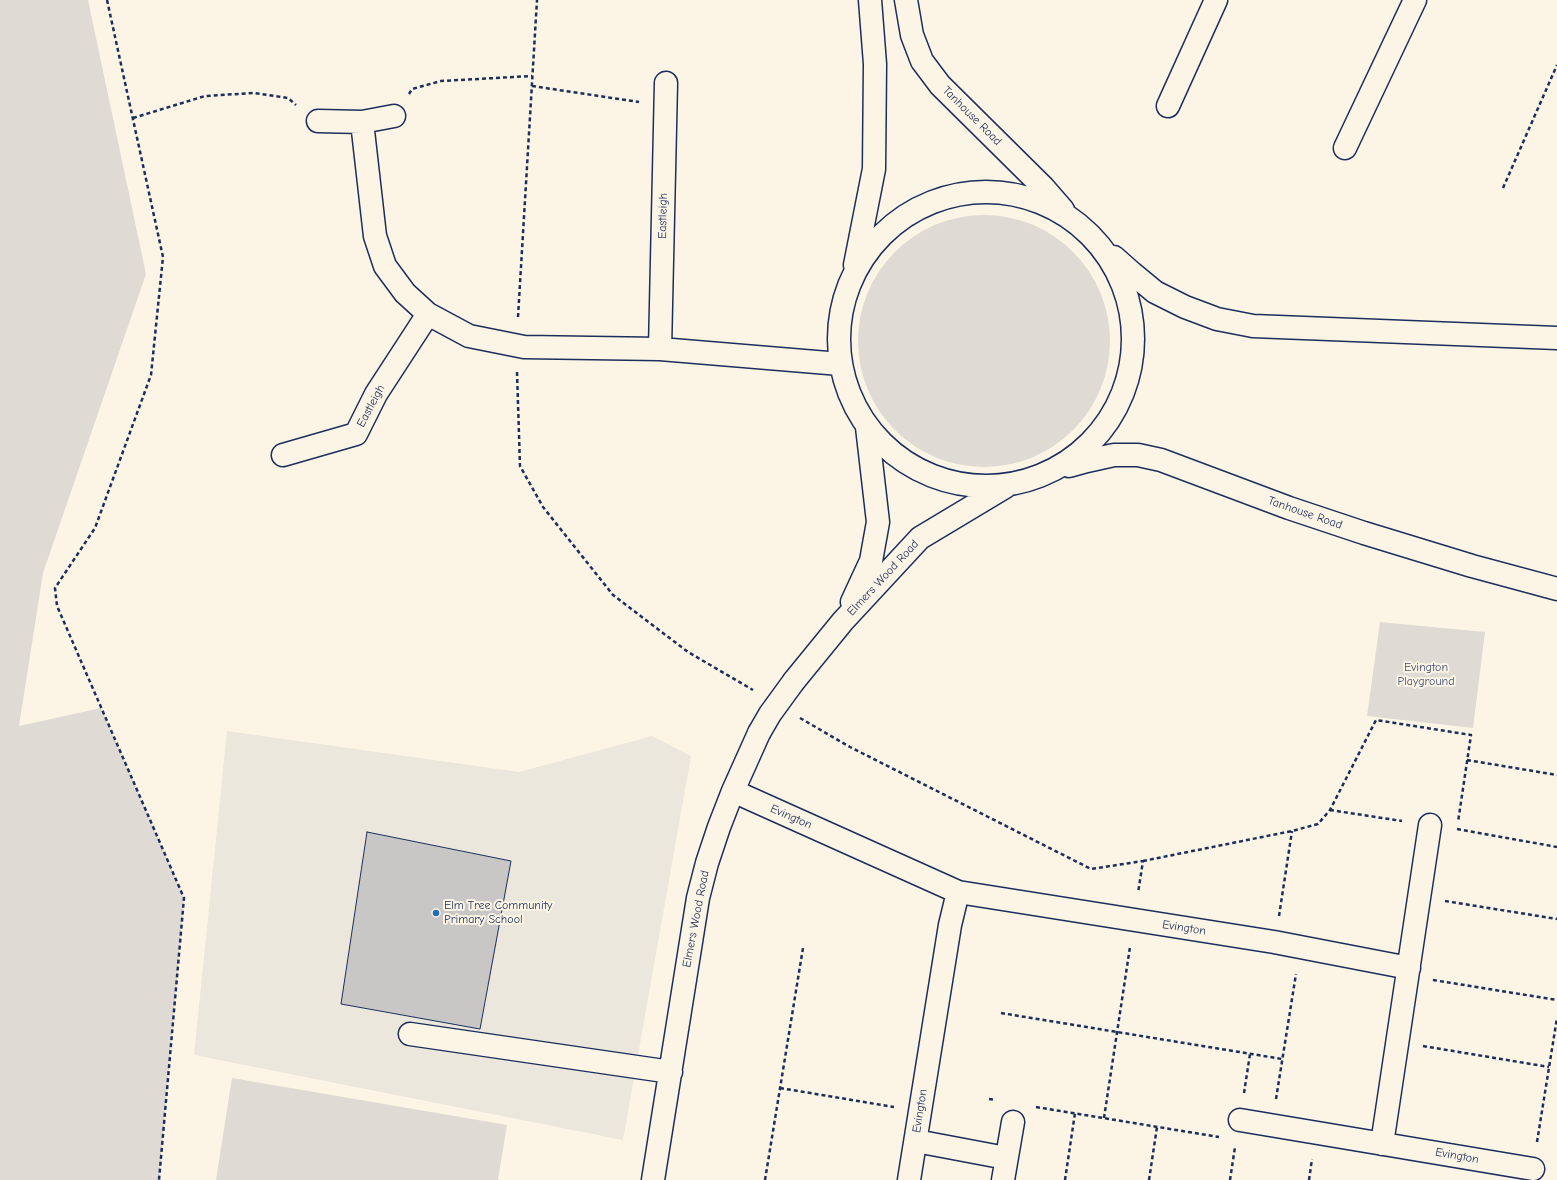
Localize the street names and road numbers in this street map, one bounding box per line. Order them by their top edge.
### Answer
street label: Tanhouse Road [939,83,1005,149]
street label: Eastleigh [655,193,671,239]
street label: Eastleigh [354,382,388,430]
street label: Tanhouse Road [1266,494,1344,532]
street label: Elmers Wood Road [844,537,922,619]
street label: Evington [768,801,814,833]
street label: Elmers Wood Road [680,869,712,969]
street label: Evington [1161,917,1207,939]
street label: Evington [909,1088,931,1134]
street label: Evington [1434,1145,1480,1167]

